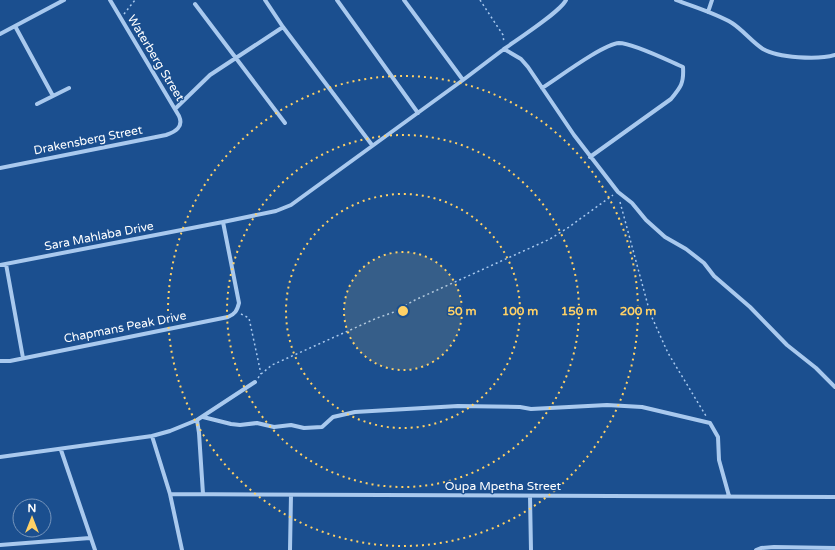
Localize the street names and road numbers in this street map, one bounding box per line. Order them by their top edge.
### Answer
street label: Waterberg Street [125,12,187,104]
street label: Drakensberg Street [33,123,144,157]
street label: Sara Mahlaba Drive [43,219,155,253]
street label: Chapmans Peak Drive [63,308,188,346]
street label: Oupa Mpetha Street [445,479,562,493]

